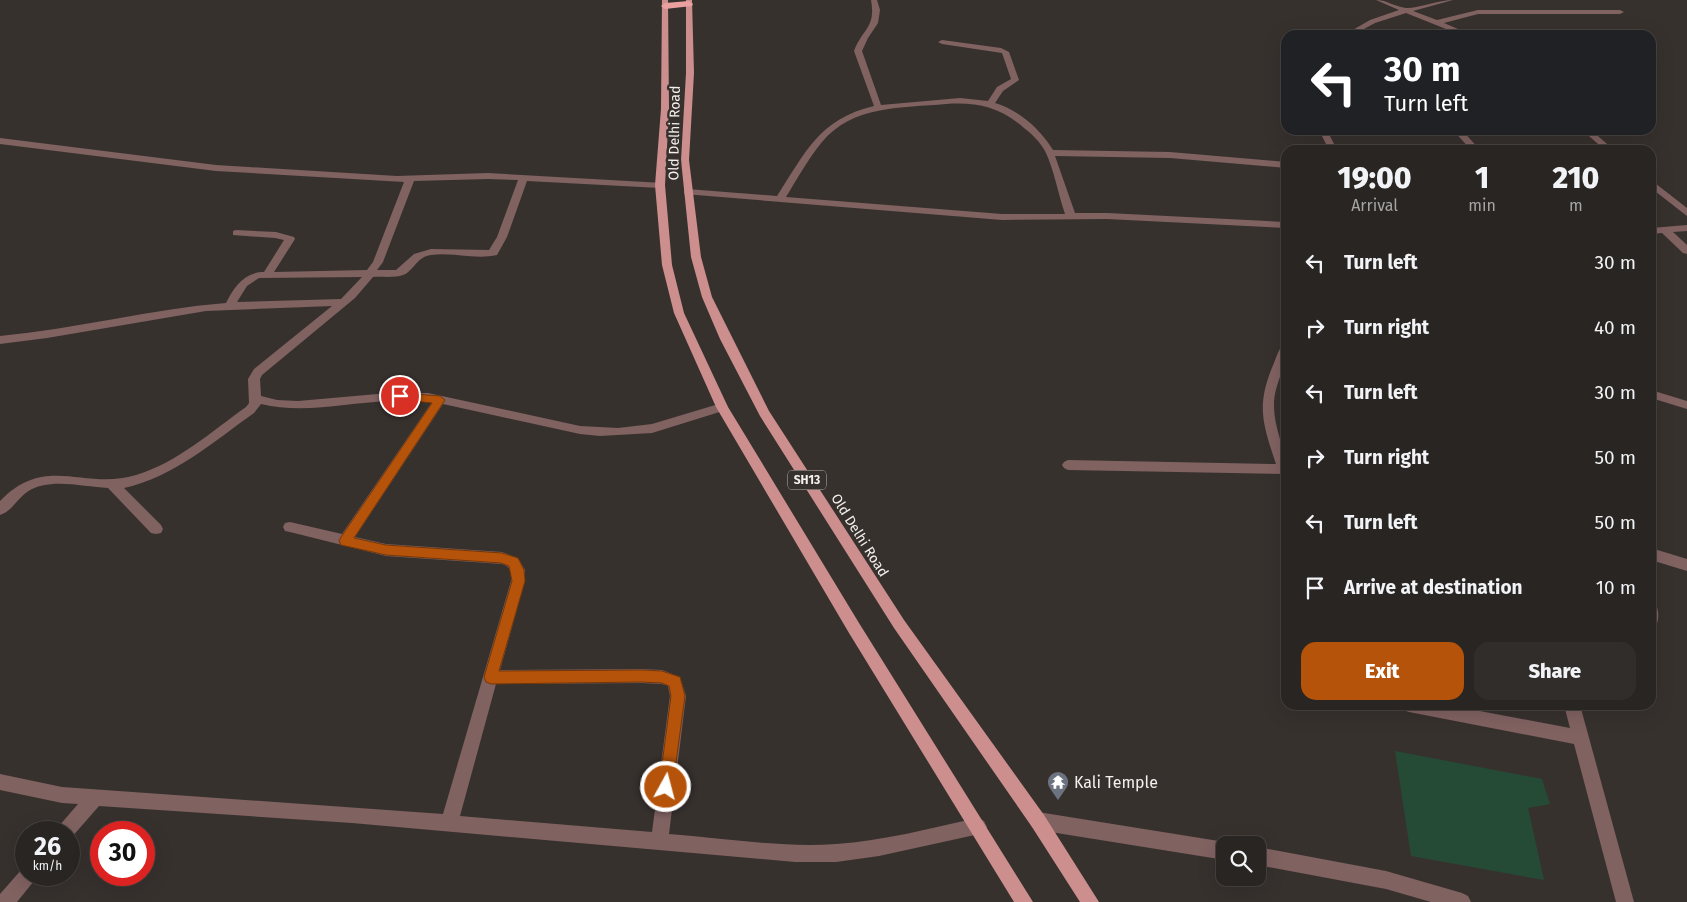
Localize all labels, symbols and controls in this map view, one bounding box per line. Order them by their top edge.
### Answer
text: 30 m [1384,48,1461,90]
icon: left [1301,50,1366,115]
street label: Old Delhi Road [665,86,684,181]
text: Turn left [1384,90,1468,117]
text: 19:00 [1338,160,1412,196]
text: 1 [1475,160,1489,196]
text: 210 [1552,160,1599,196]
text: Arrival [1351,196,1398,215]
text: min [1468,196,1496,215]
text: m [1569,196,1583,215]
icon: left [1301,249,1329,277]
text: Turn left [1344,251,1418,274]
text: 30 m [1595,251,1636,274]
icon: right [1301,314,1329,342]
text: Turn right [1344,316,1429,339]
text: 40 m [1594,316,1636,339]
pin [379,375,421,417]
icon: left [1301,379,1329,407]
text: Turn left [1344,381,1418,404]
text: 30 m [1595,381,1636,404]
icon: arrive [386,382,414,410]
icon: right [1301,444,1329,472]
text: Turn right [1344,446,1429,469]
text: 50 m [1595,446,1636,469]
road number: SH13 [788,470,826,490]
street label: Old Delhi Road [827,491,892,580]
icon: left [1301,509,1329,537]
text: Turn left [1344,511,1418,534]
text: 50 m [1595,511,1636,534]
icon: arrive [1301,574,1329,602]
text: Arrive at destination [1344,576,1523,599]
text: 10 m [1596,576,1636,599]
button: Exit [1301,642,1464,700]
button: Share [1474,642,1636,700]
position arrow [639,760,691,812]
temple icon: Kali Temple [1046,770,1070,801]
place label: Kali Temple [1074,773,1158,792]
speed limit sign: 30 [90,821,155,886]
text: 26 [34,832,61,862]
map controls [1216,836,1266,886]
button: search [1216,836,1266,886]
text: km/h [33,859,62,873]

